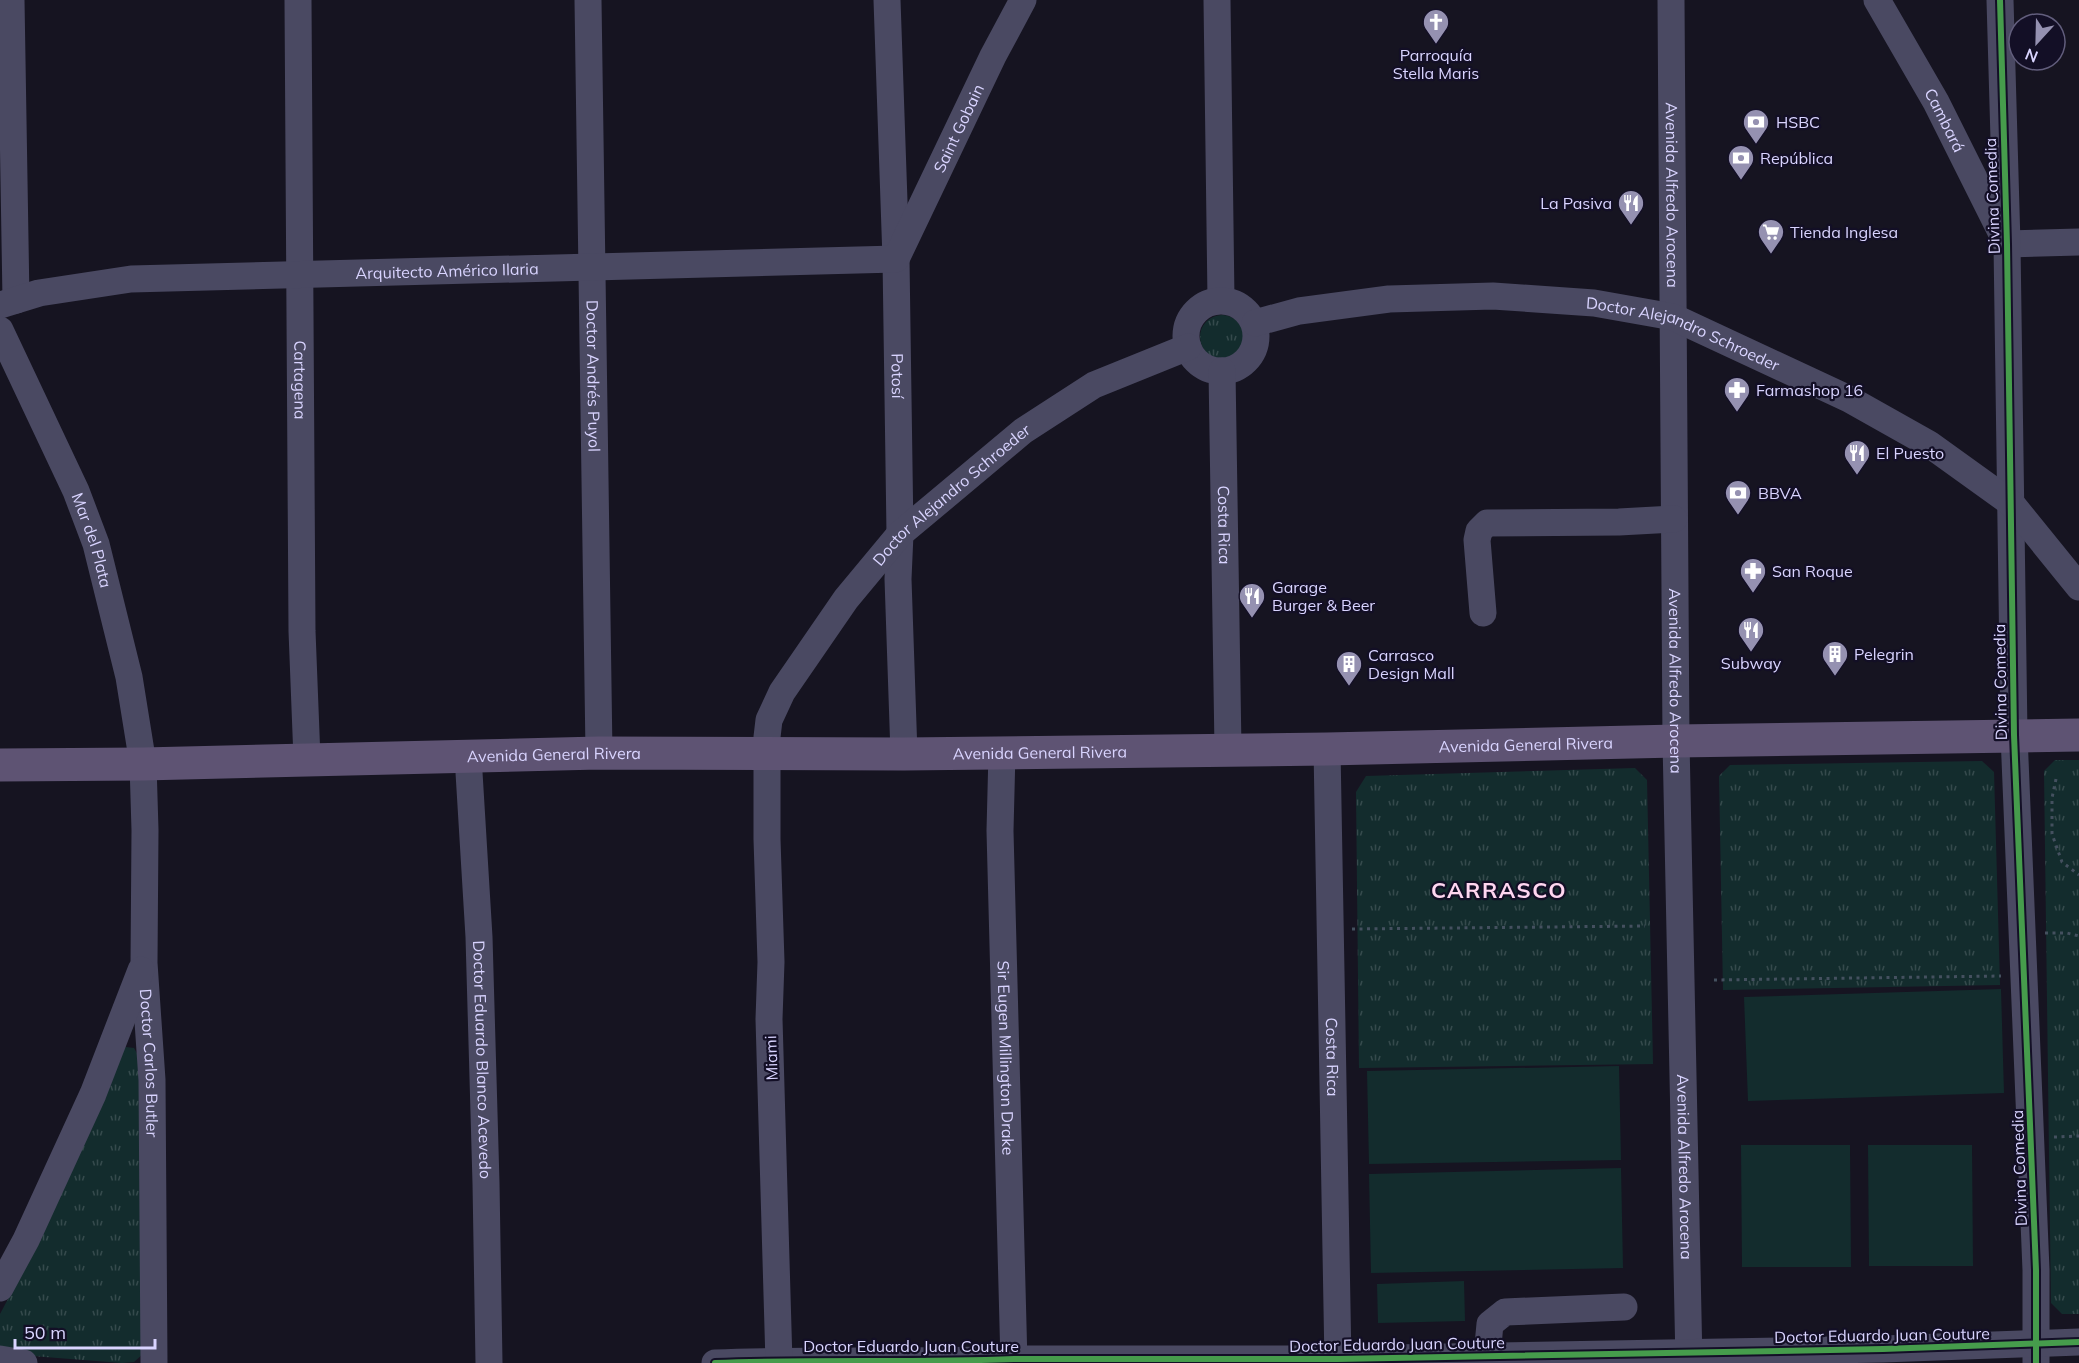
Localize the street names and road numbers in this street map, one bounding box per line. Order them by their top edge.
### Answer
street label: Saint Gobain [929,81,988,176]
street label: Cambará [1920,85,1969,155]
street label: Avenida Alfredo Arocena [1662,102,1683,288]
street label: Divina Comedia [1980,137,2004,255]
street label: Arquitecto Américo Ilaria [355,258,539,283]
street label: Doctor Alejandro Schroeder [1585,292,1783,375]
street label: Doctor Andrés Puyol [582,300,605,452]
street label: Cartagena [290,340,311,420]
street label: Potosí [887,353,908,400]
street label: Doctor Alejandro Schroeder [868,419,1034,570]
street label: Costa Rica [1214,485,1235,565]
street label: Mar del Plata [68,490,116,590]
street label: Avenida Alfredo Arocena [1665,588,1687,774]
street label: Divina Comedia [1989,624,2011,740]
street label: Avenida General Rivera [1438,732,1613,756]
street label: Avenida General Rivera [953,741,1127,763]
street label: Avenida General Rivera [467,743,641,766]
street label: Doctor Eduardo Blanco Acevedo [469,940,496,1179]
street label: Sir Eugen Millington Drake [993,960,1019,1155]
street label: Doctor Carlos Butler [136,988,162,1138]
street label: Costa Rica [1322,1017,1343,1097]
street label: Miami [760,1035,782,1081]
street label: Avenida Alfredo Arocena [1673,1074,1697,1260]
street label: Divina Comedia [2007,1109,2031,1227]
street label: Doctor Eduardo Juan Couture [1774,1323,1990,1347]
street label: Doctor Eduardo Juan Couture [1289,1332,1505,1356]
street label: Doctor Eduardo Juan Couture [803,1336,1019,1356]

